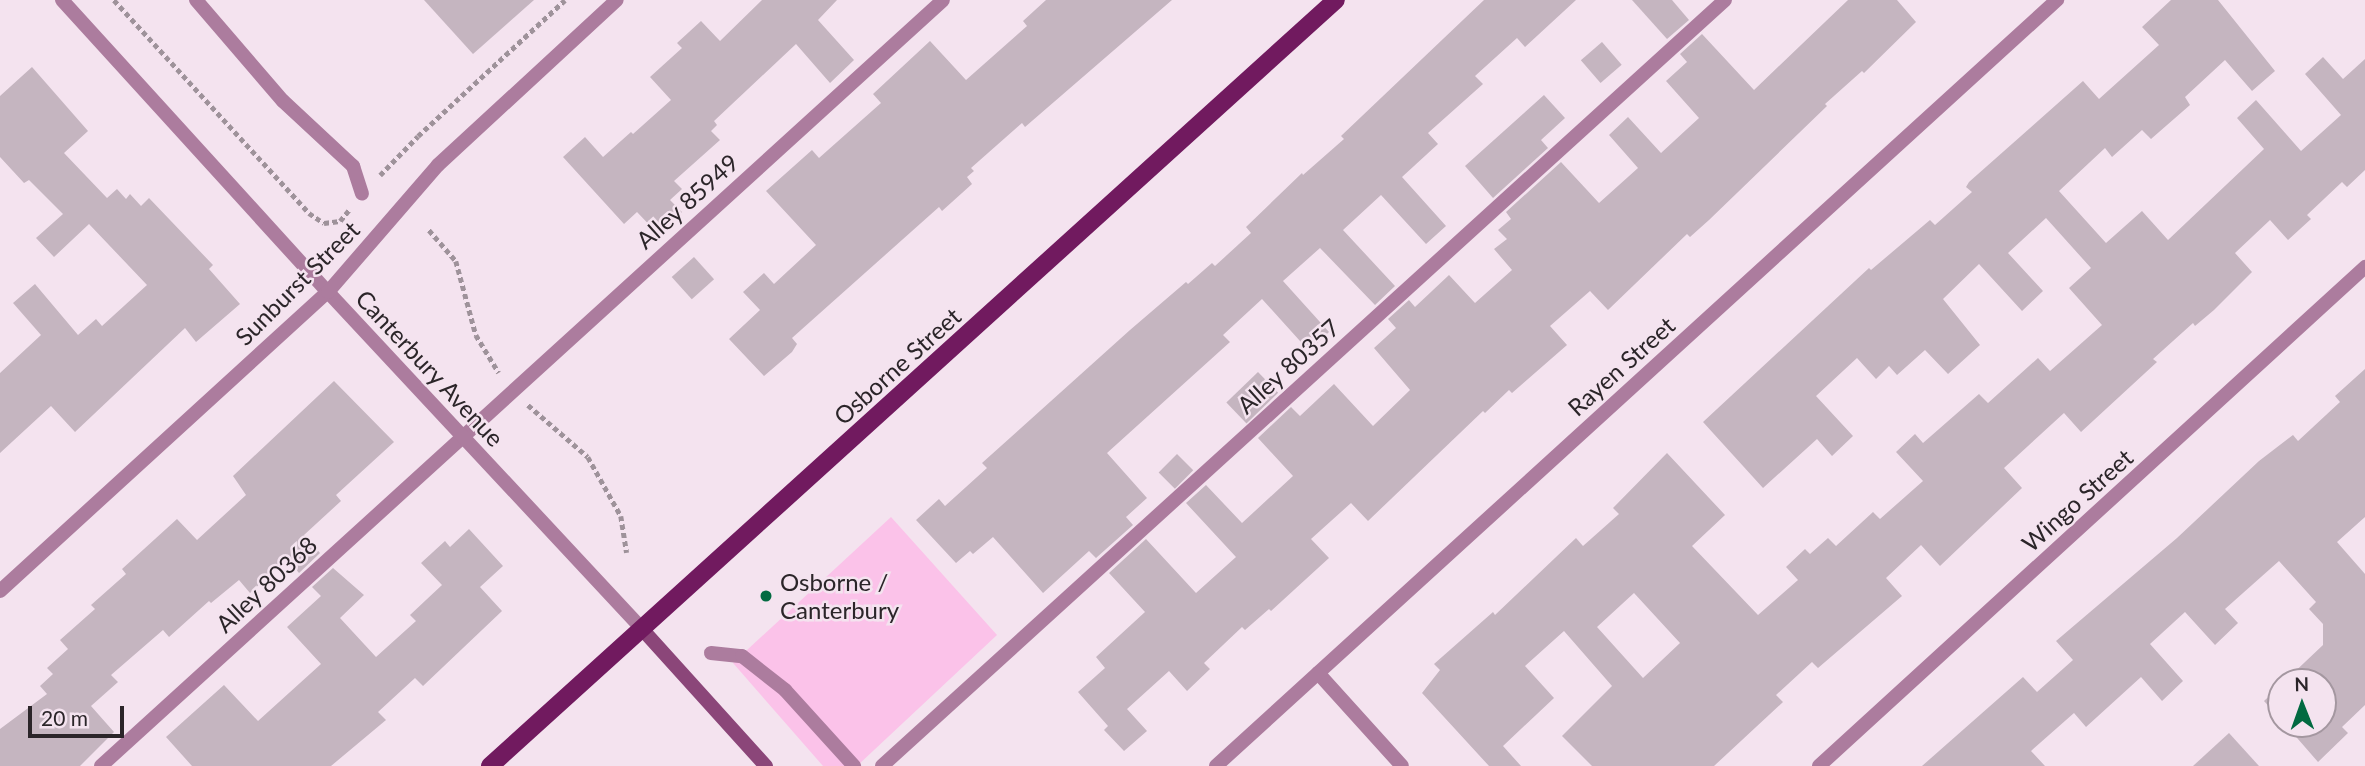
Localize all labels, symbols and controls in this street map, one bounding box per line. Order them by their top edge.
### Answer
street label: Alley 85949 [630,147,744,255]
street label: Sunburst Street [229,215,365,351]
street label: Canterbury Avenue [350,283,510,453]
street label: Osborne Street [828,302,966,430]
street label: Rayen Street [1562,310,1680,422]
street label: Alley 80357 [1231,312,1345,420]
street label: Wingo Street [2016,443,2138,557]
street label: Alley 80368 [209,530,323,638]
place label: Osborne / Canterbury [780,568,899,624]
marker: Osborne / Canterbury [758,588,774,604]
north arrow [2267,668,2337,738]
text: N [2294,672,2309,695]
scale bar [32,692,128,736]
text: 20 m [41,705,88,730]

